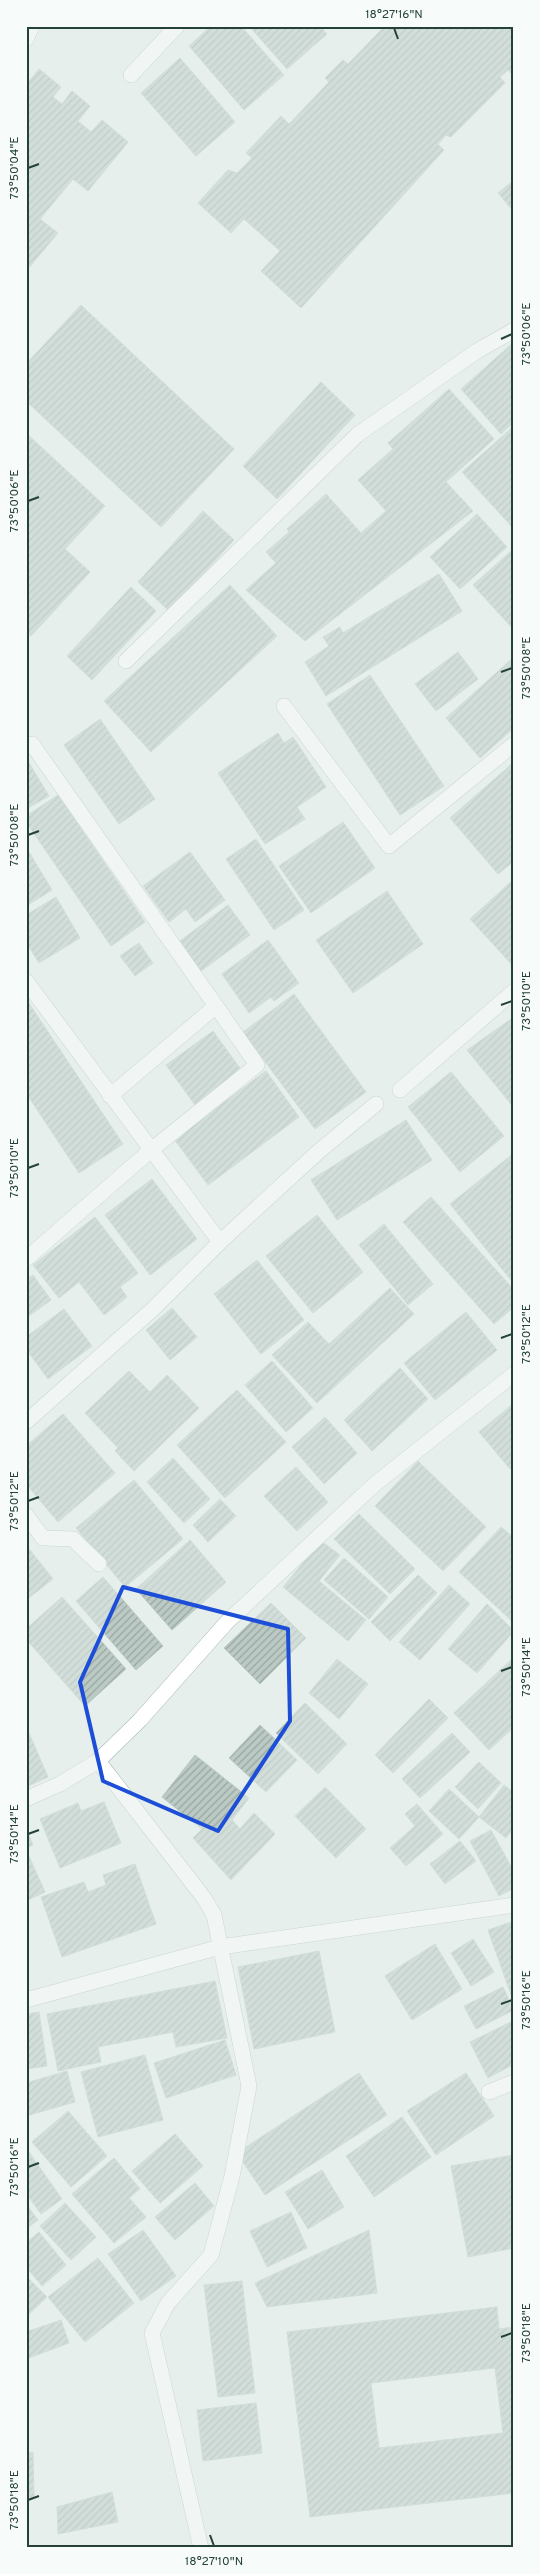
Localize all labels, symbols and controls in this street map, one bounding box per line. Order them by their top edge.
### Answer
text: 18°27'16"N [365,7,423,23]
text: 73°50'04"E [7,136,23,200]
text: 73°50'06"E [519,303,535,365]
text: 73°50'06"E [7,470,23,532]
text: 73°50'08"E [519,637,535,699]
text: 73°50'08"E [7,804,23,866]
text: 73°50'10"E [519,971,535,1031]
text: 73°50'10"E [7,1138,23,1198]
text: 73°50'12"E [519,1304,535,1364]
text: 73°50'12"E [7,1471,23,1531]
text: 73°50'14"E [519,1637,535,1697]
text: 73°50'14"E [7,1804,23,1864]
text: 73°50'16"E [519,1970,535,2030]
text: 73°50'16"E [7,2137,23,2197]
text: 73°50'18"E [519,2303,535,2363]
text: 73°50'18"E [7,2470,23,2530]
text: 18°27'10"N [185,2554,243,2570]

